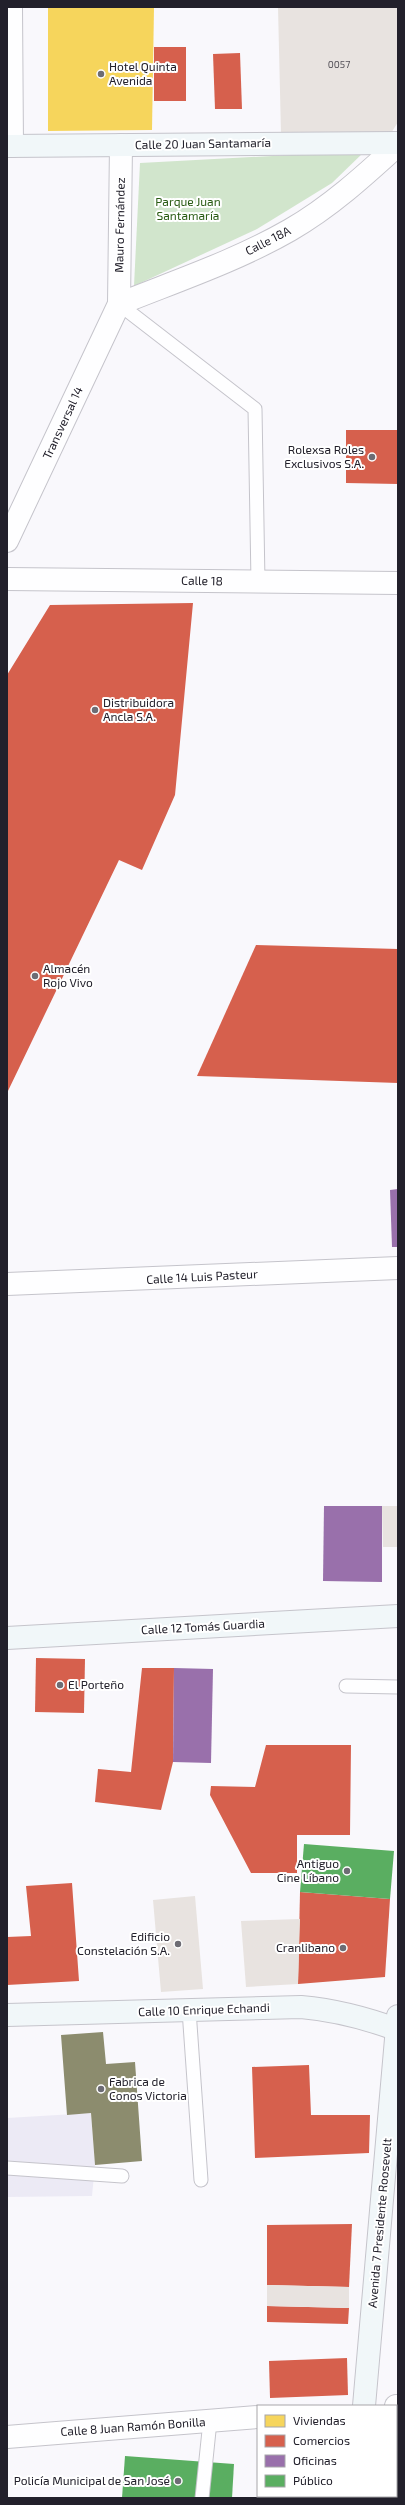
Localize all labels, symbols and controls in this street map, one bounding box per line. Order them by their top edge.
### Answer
house number: 0057 [328,58,350,70]
place label: Hotel Quinta Avenida [109,59,177,87]
marker: Hotel Quinta Avenida [96,69,106,79]
street label: Calle 20 Juan Santamaría [135,135,271,151]
street label: Mauro Fernández [111,177,127,273]
park label: Parque Juan Santamaría [155,194,221,222]
street label: Calle 18A [242,222,293,258]
street label: Transversal 14 [39,384,85,461]
place label: Rolexsa Roles Exclusivos S.A. [284,442,364,470]
marker: Rolexsa Roles Exclusivos S.A. [367,452,377,462]
street label: Calle 18 [181,573,223,587]
place label: Distribuidora Ancla S.A. [103,695,174,723]
marker: Distribuidora Ancla S.A. [90,705,100,715]
place label: Almacén Rojo Vivo [43,961,93,990]
marker: Almacén Rojo Vivo [30,971,40,981]
street label: Calle 14 Luis Pasteur [146,1266,258,1286]
street label: Calle 12 Tomás Guardia [141,1616,265,1636]
place label: El Porteño [68,1677,124,1691]
marker: El Porteño [55,1680,65,1690]
place label: Antiguo Cine Líbano [277,1856,339,1884]
marker: Antiguo Cine Líbano [342,1866,352,1876]
place label: Edificio Constelación S.A. [77,1929,170,1957]
marker: Edificio Constelación S.A. [173,1939,183,1949]
place label: Cranlibano [276,1940,335,1954]
marker: Cranlibano [338,1943,348,1953]
street label: Calle 10 Enrique Echandi [138,2000,270,2018]
place label: Fabrica de Conos Victoria [109,2074,187,2102]
marker: Fabrica de Conos Victoria [96,2084,106,2094]
street label: Avenida 7 Presidente Roosevelt [365,2137,393,2308]
legend [257,2405,397,2497]
text: Viviendas [293,2413,346,2427]
street label: Calle 8 Juan Ramón Bonilla [60,2414,206,2438]
text: Comercios [293,2433,350,2447]
text: Oficinas [293,2453,337,2467]
place label: Policía Municipal de San José [14,2473,170,2487]
text: Público [293,2473,333,2487]
marker: Policía Municipal de San José [173,2476,183,2486]

